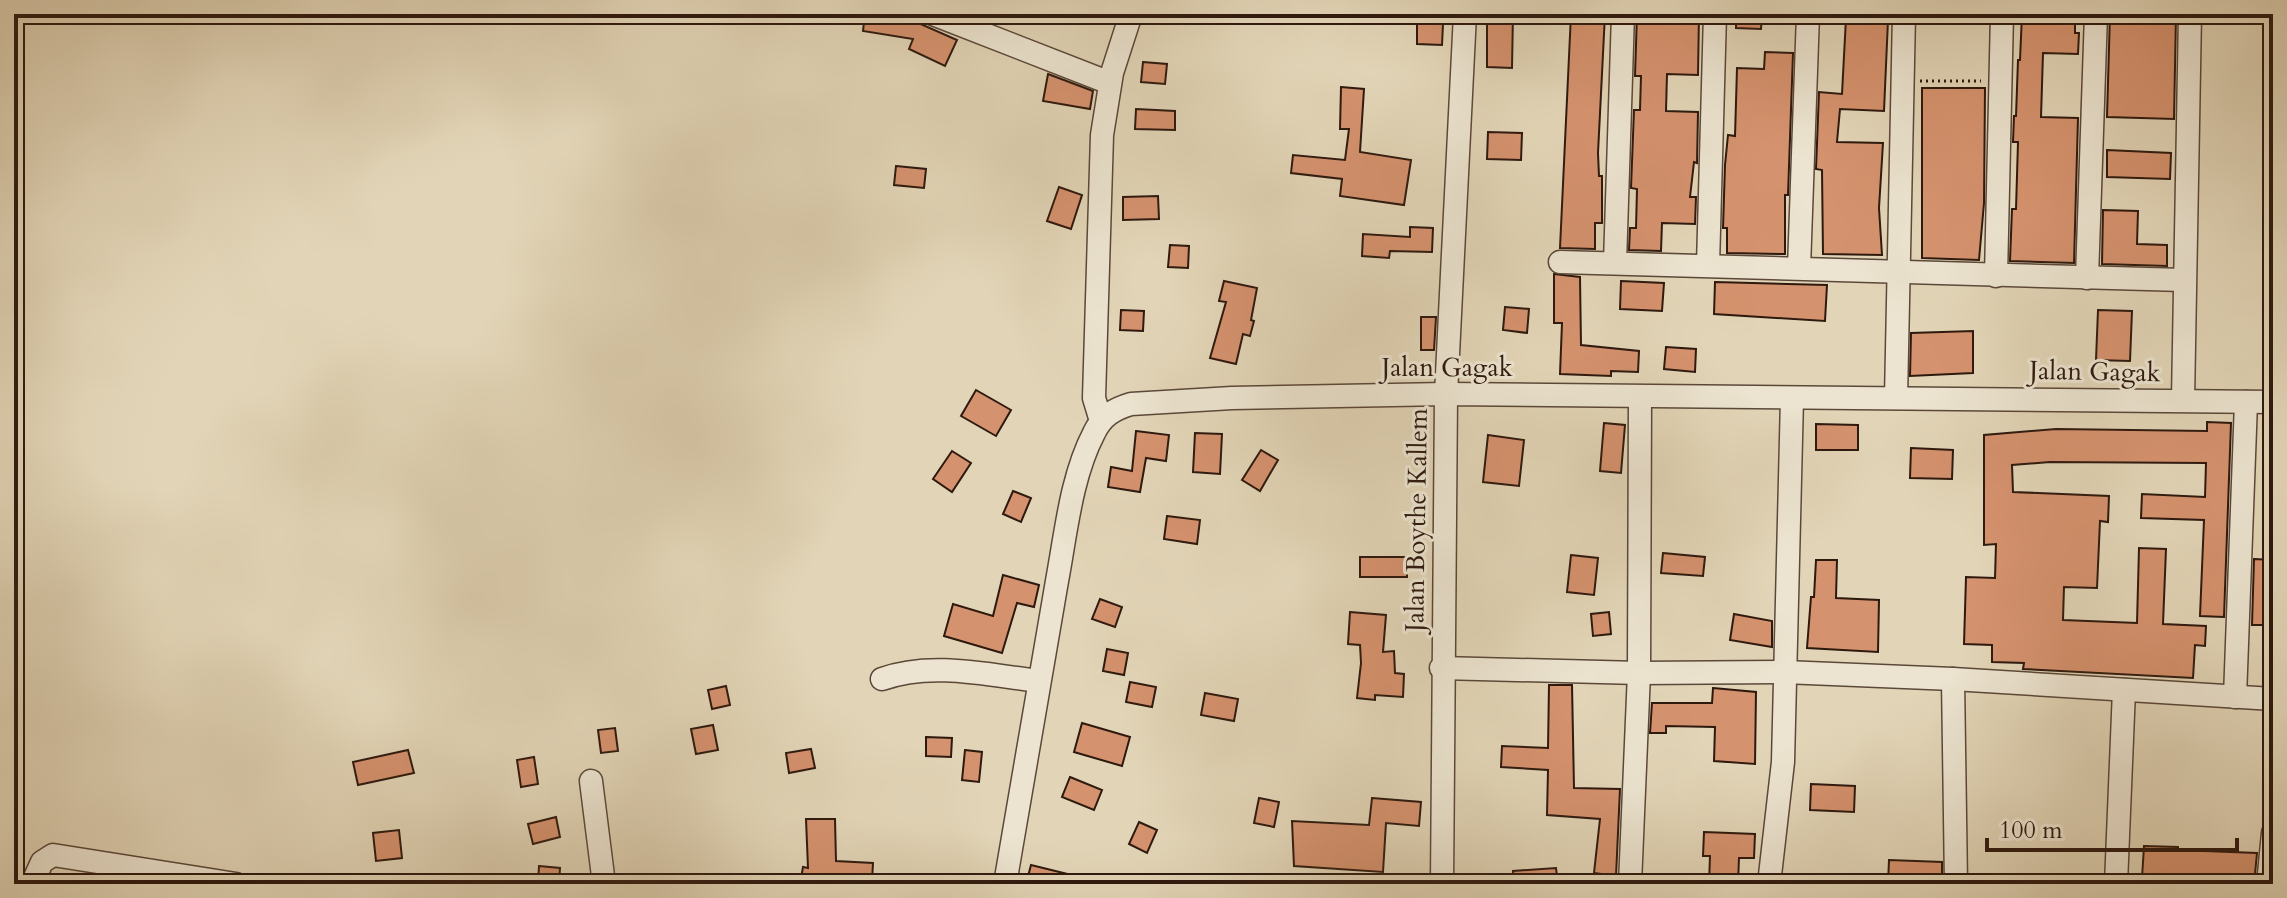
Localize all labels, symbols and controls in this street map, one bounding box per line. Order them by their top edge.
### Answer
street label: Jalan Gagak [1377,350,1513,385]
street label: Jalan Gagak [2025,353,2161,390]
street label: Jalan Boythe Kallem [1397,408,1436,636]
scale bar [1987,802,2237,852]
text: 100 m [1999,814,2063,847]

